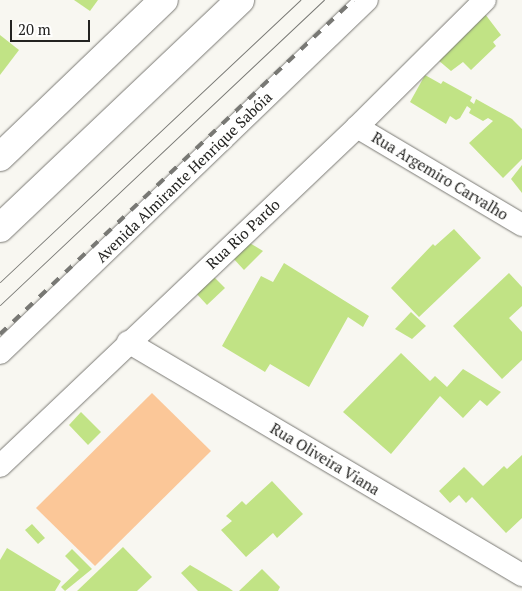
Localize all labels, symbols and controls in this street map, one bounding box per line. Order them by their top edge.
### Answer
scale bar [12,10,92,42]
text: 20 m [18,19,51,39]
street label: Avenida Almirante Henrique Sabóia [92,88,276,266]
street label: Rua Argemiro Carvalho [368,128,512,224]
street label: Rua Rio Pardo [202,195,284,273]
street label: Rua Oliveira Viana [267,419,383,499]

